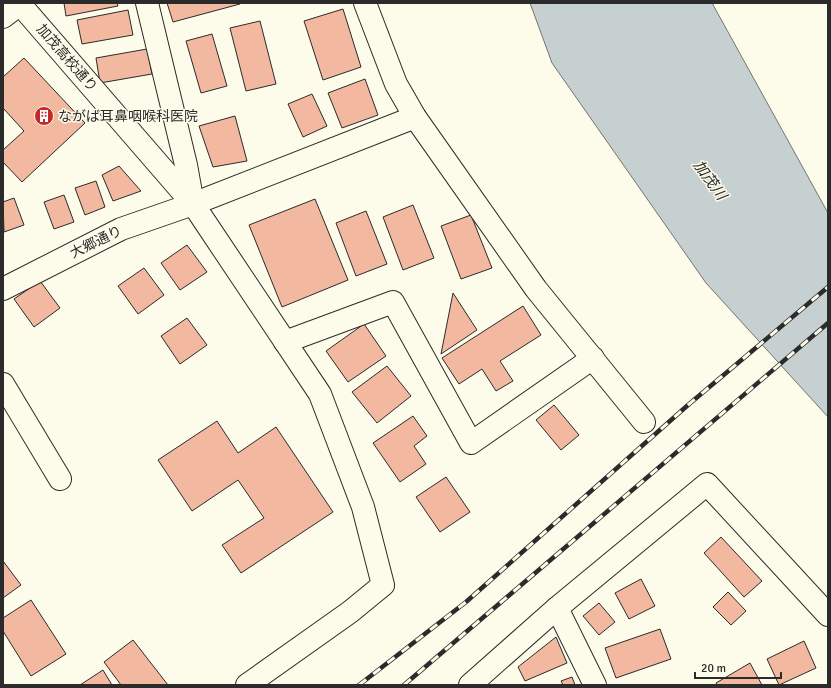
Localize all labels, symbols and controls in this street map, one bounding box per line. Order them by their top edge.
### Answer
street label: 加茂高校通り [33,21,101,95]
building icon: ながば耳鼻咽喉科医院 [33,105,55,127]
place label: ながば耳鼻咽喉科医院 [58,108,198,125]
water label: 加茂川 [689,157,732,205]
street label: 大郷通り [67,222,125,262]
scale bar [695,654,781,680]
text: 20 m [701,661,726,676]

